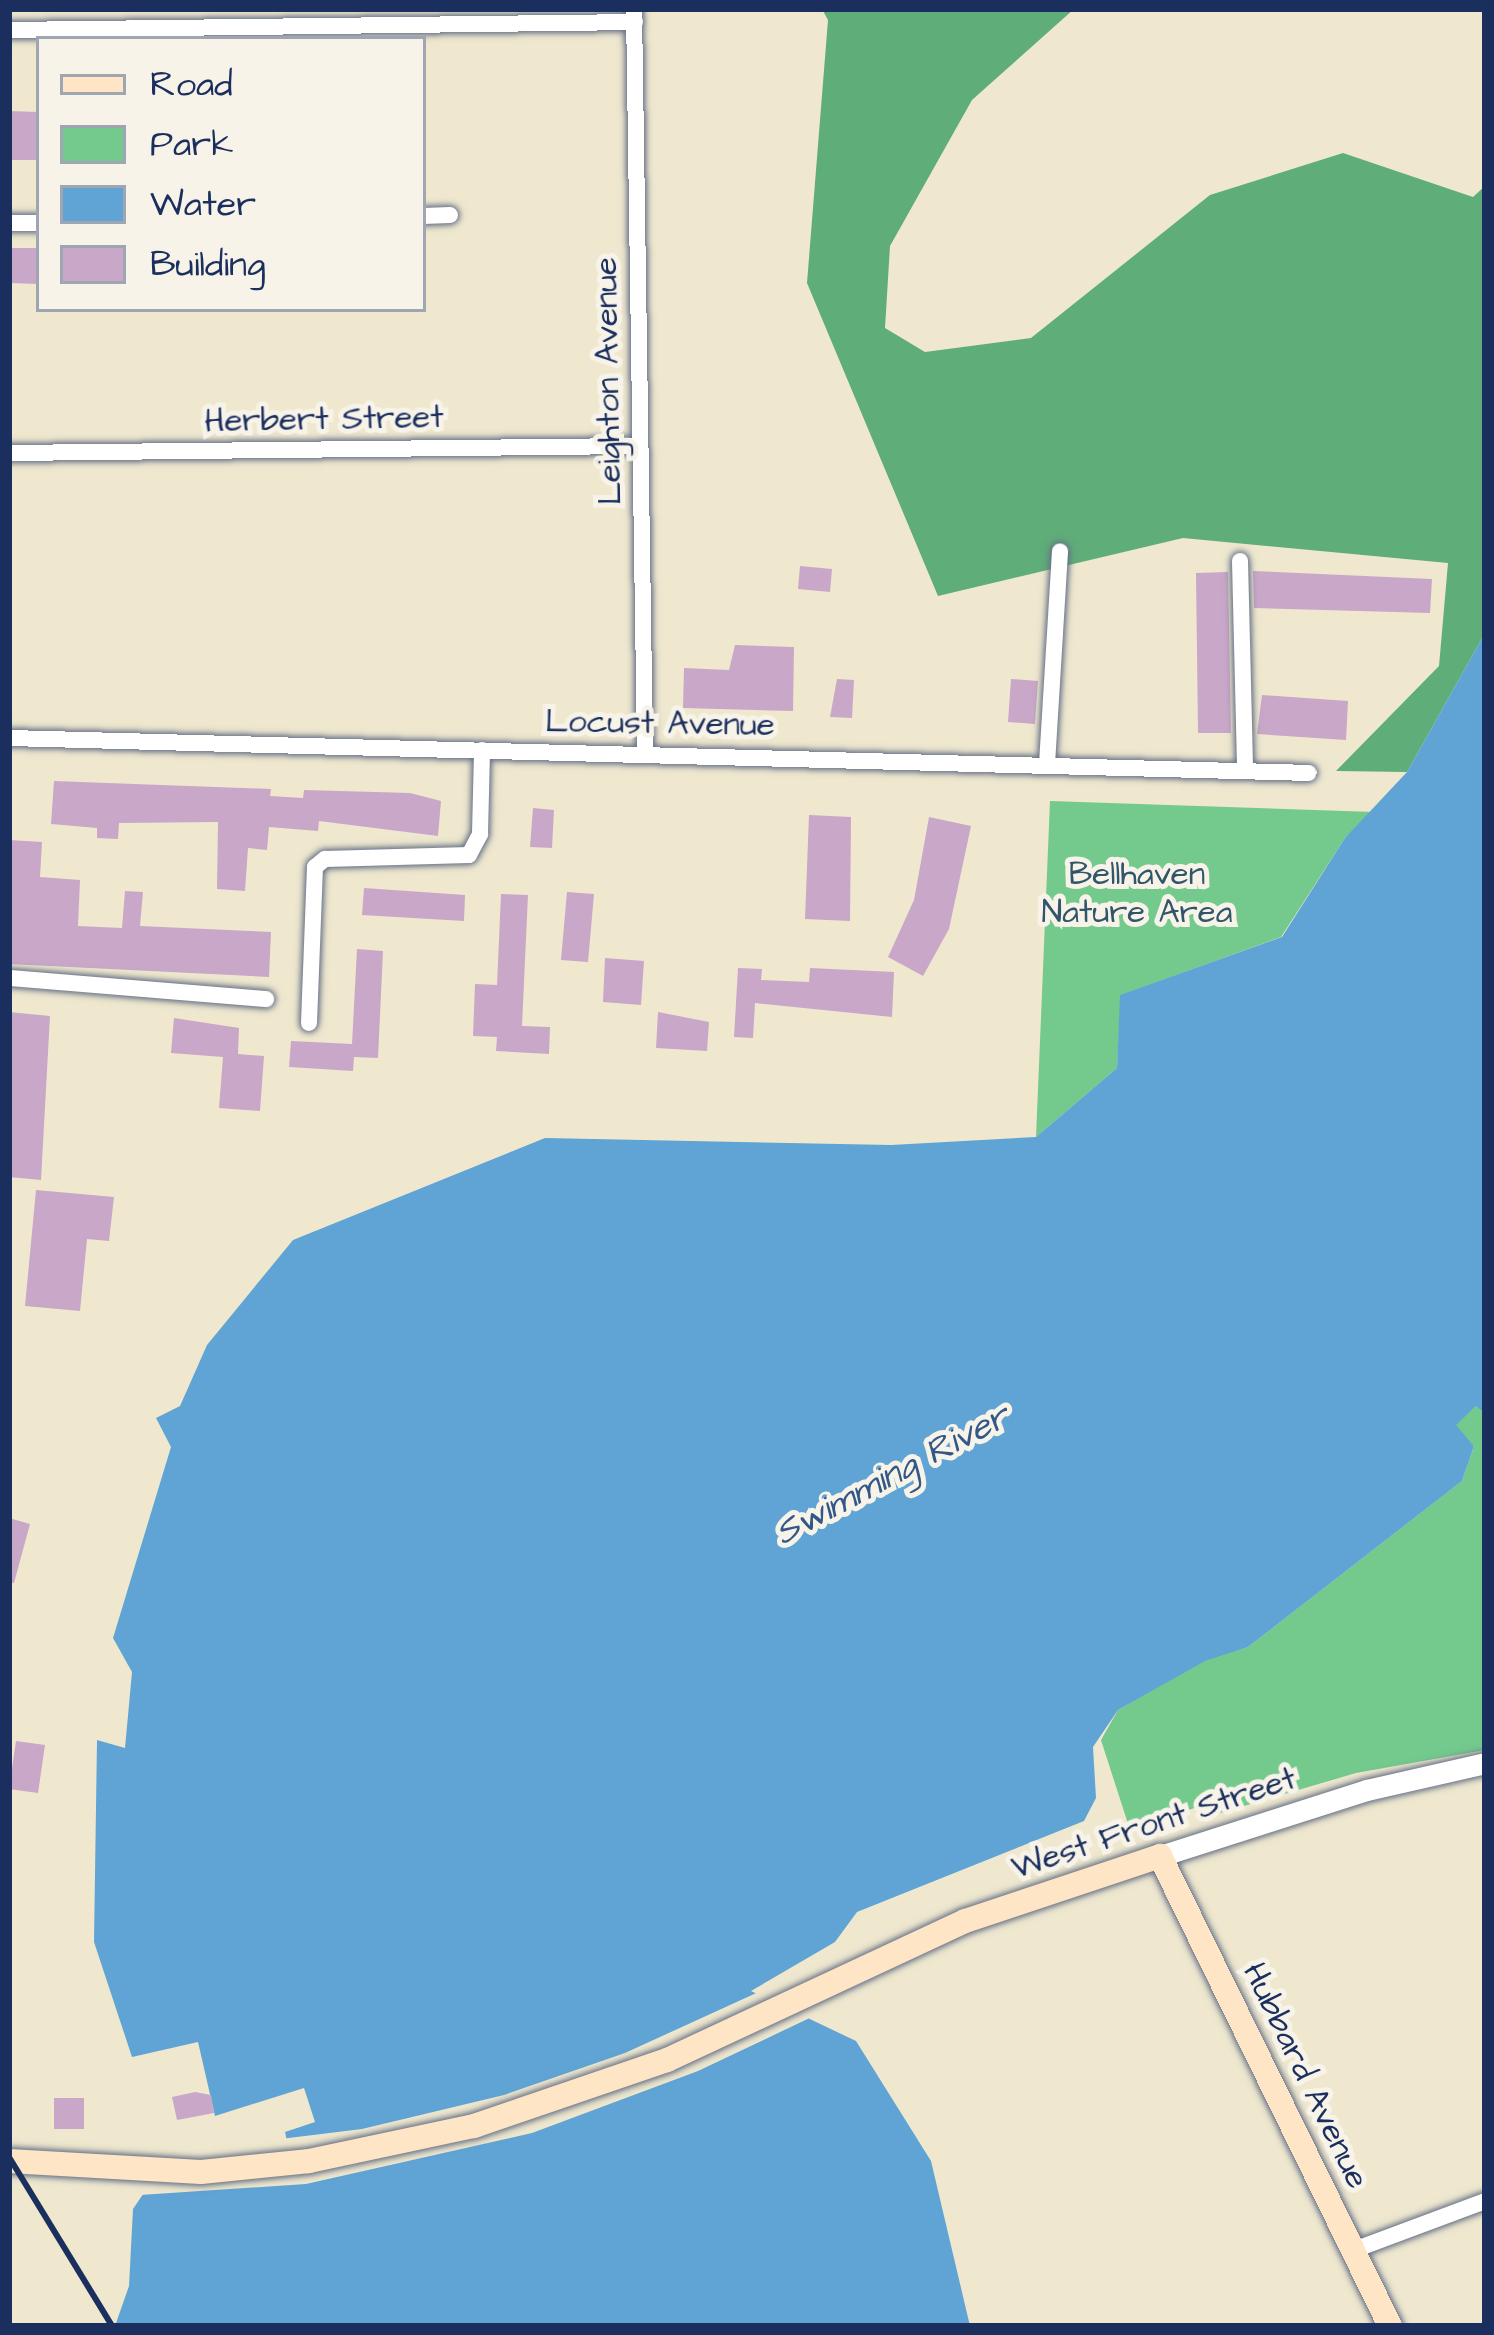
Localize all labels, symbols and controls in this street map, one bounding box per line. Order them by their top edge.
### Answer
legend [36,36,426,312]
text: Road [150,59,233,110]
text: Park [150,119,233,170]
text: Water [150,179,256,230]
text: Building [150,239,265,290]
street label: Leighton Avenue [587,257,631,505]
street label: Herbert Street [204,398,444,442]
street label: Locust Avenue [545,702,775,746]
park label: Bellhaven Nature Area [1042,855,1232,933]
water label: Swimming River [767,1395,1017,1555]
street label: West Front Street [1007,1759,1301,1889]
street label: Hubbard Avenue [1233,1957,1377,2195]

